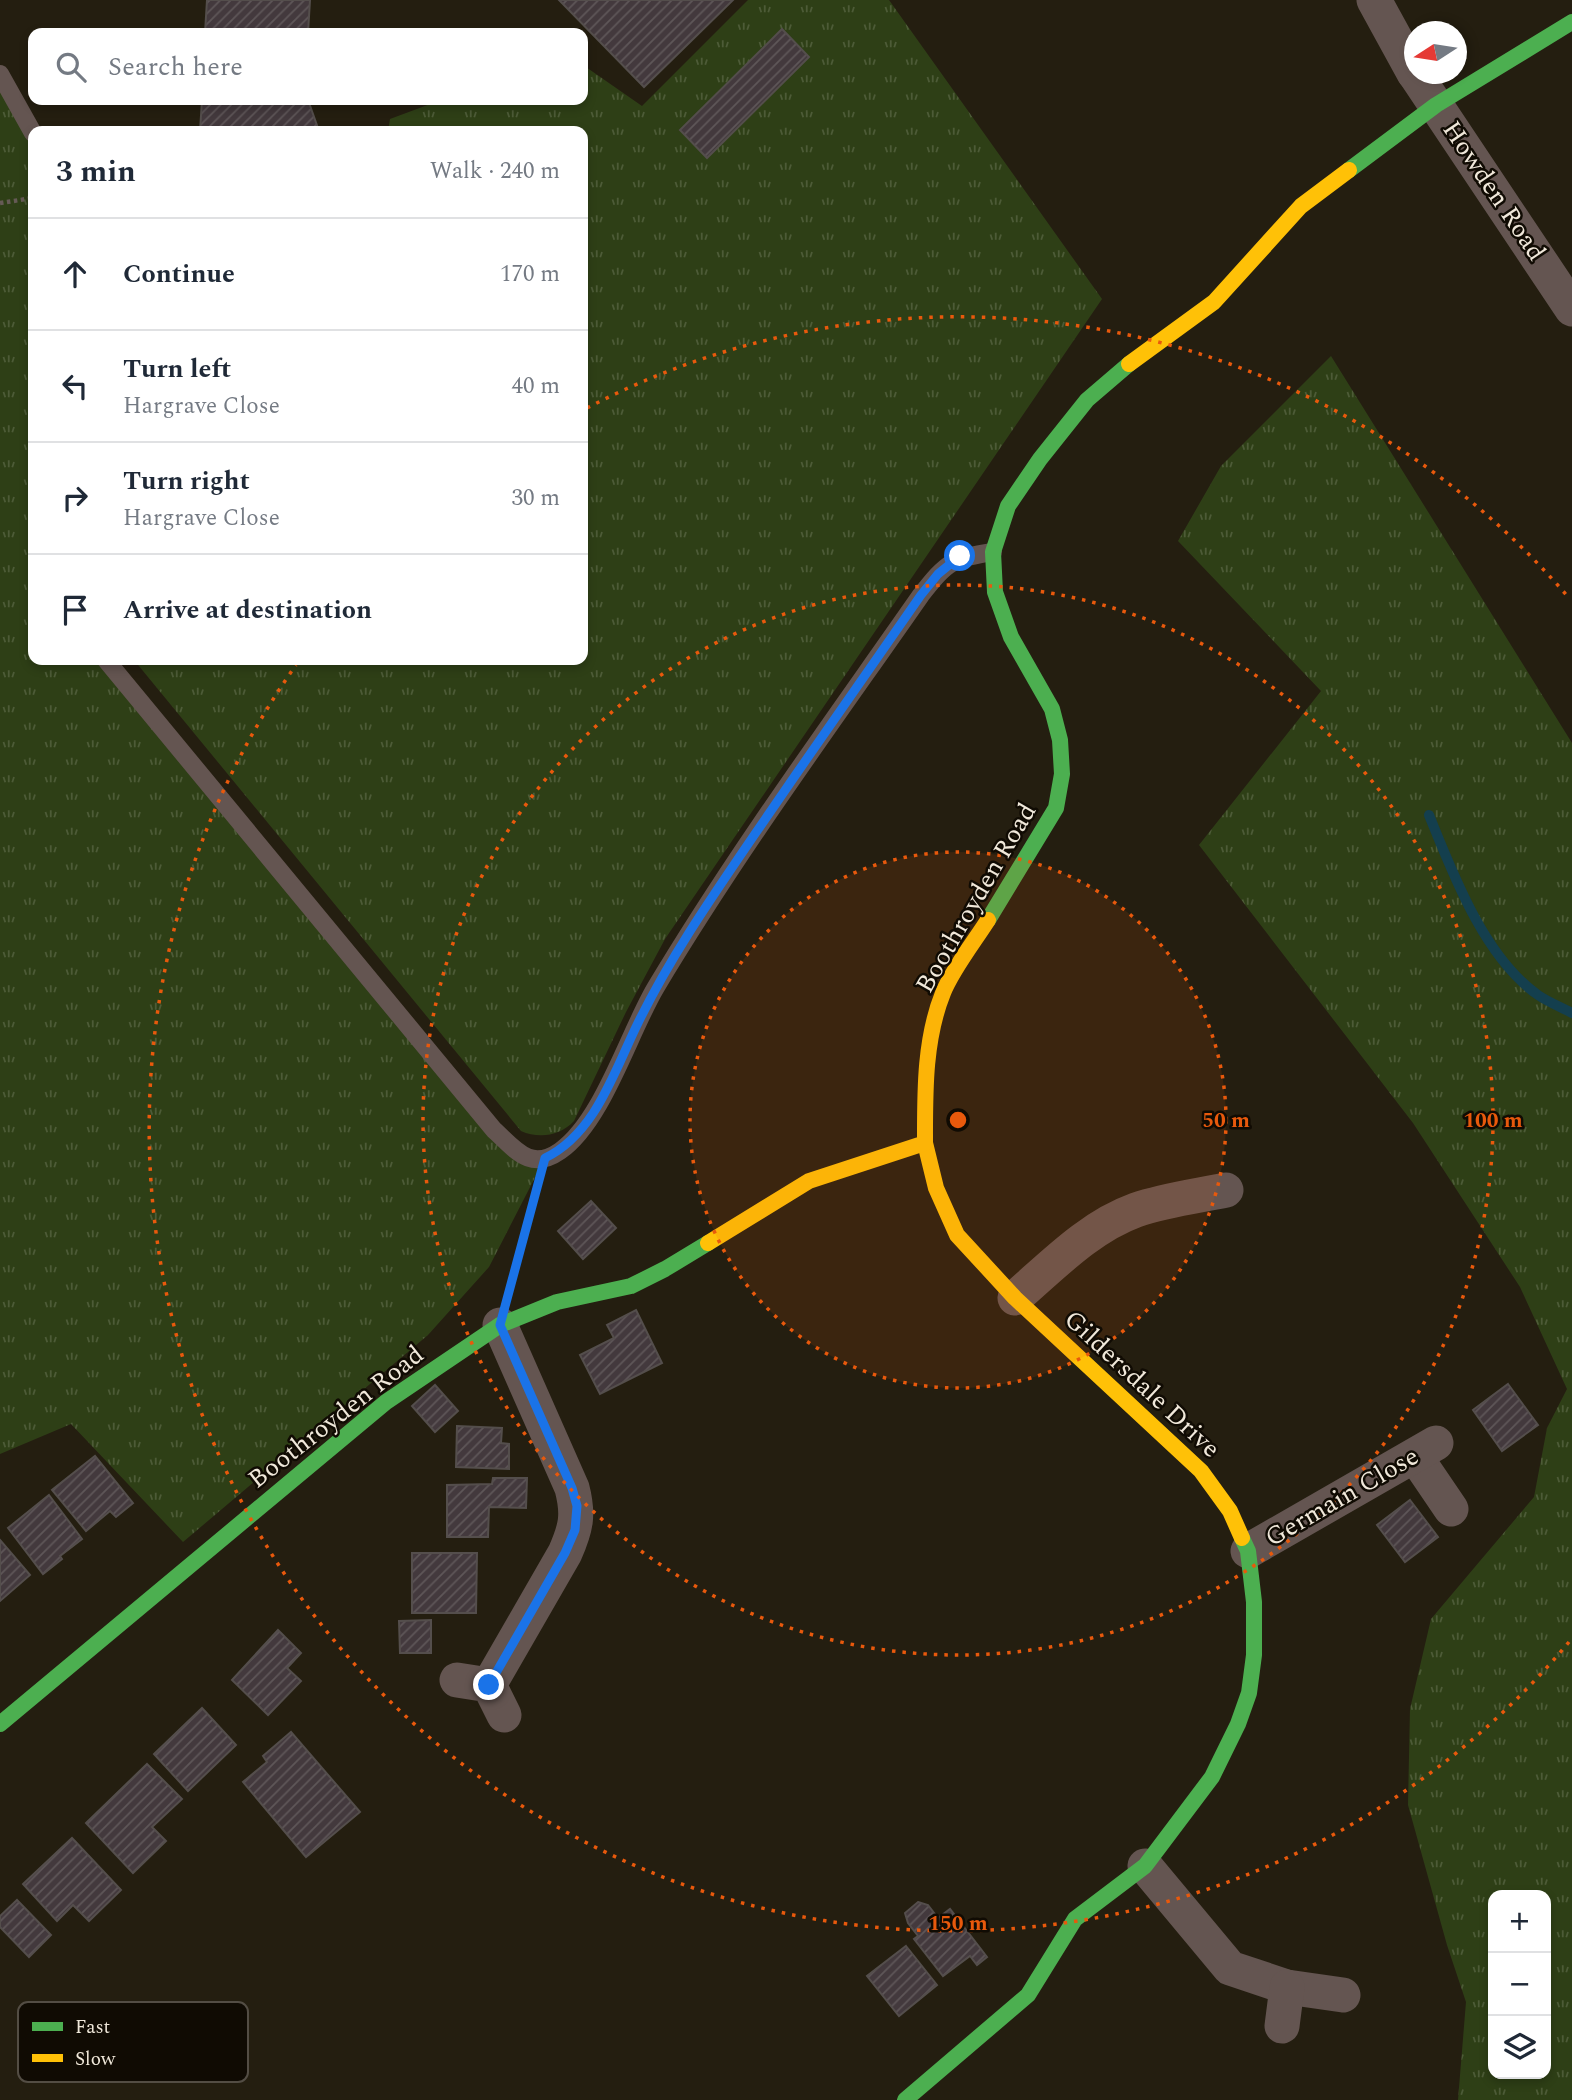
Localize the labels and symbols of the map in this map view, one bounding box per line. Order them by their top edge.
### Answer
north arrow [1404,21,1467,84]
street label: Howden Road [1432,113,1556,269]
route start [944,540,975,571]
street label: Boothroyden Road [905,795,1047,1001]
text: 50 m [1202,1105,1250,1137]
text: 100 m [1463,1105,1523,1137]
centre of rings [946,1108,970,1132]
street label: Gildersdale Drive [1055,1301,1229,1467]
street label: Boothroyden Road [239,1335,433,1499]
street label: Germain Close [1258,1437,1426,1557]
route end [473,1669,504,1700]
text: 150 m [928,1908,988,1940]
legend [18,2002,248,2082]
text: Fast [75,2013,111,2042]
text: Slow [75,2045,116,2074]

